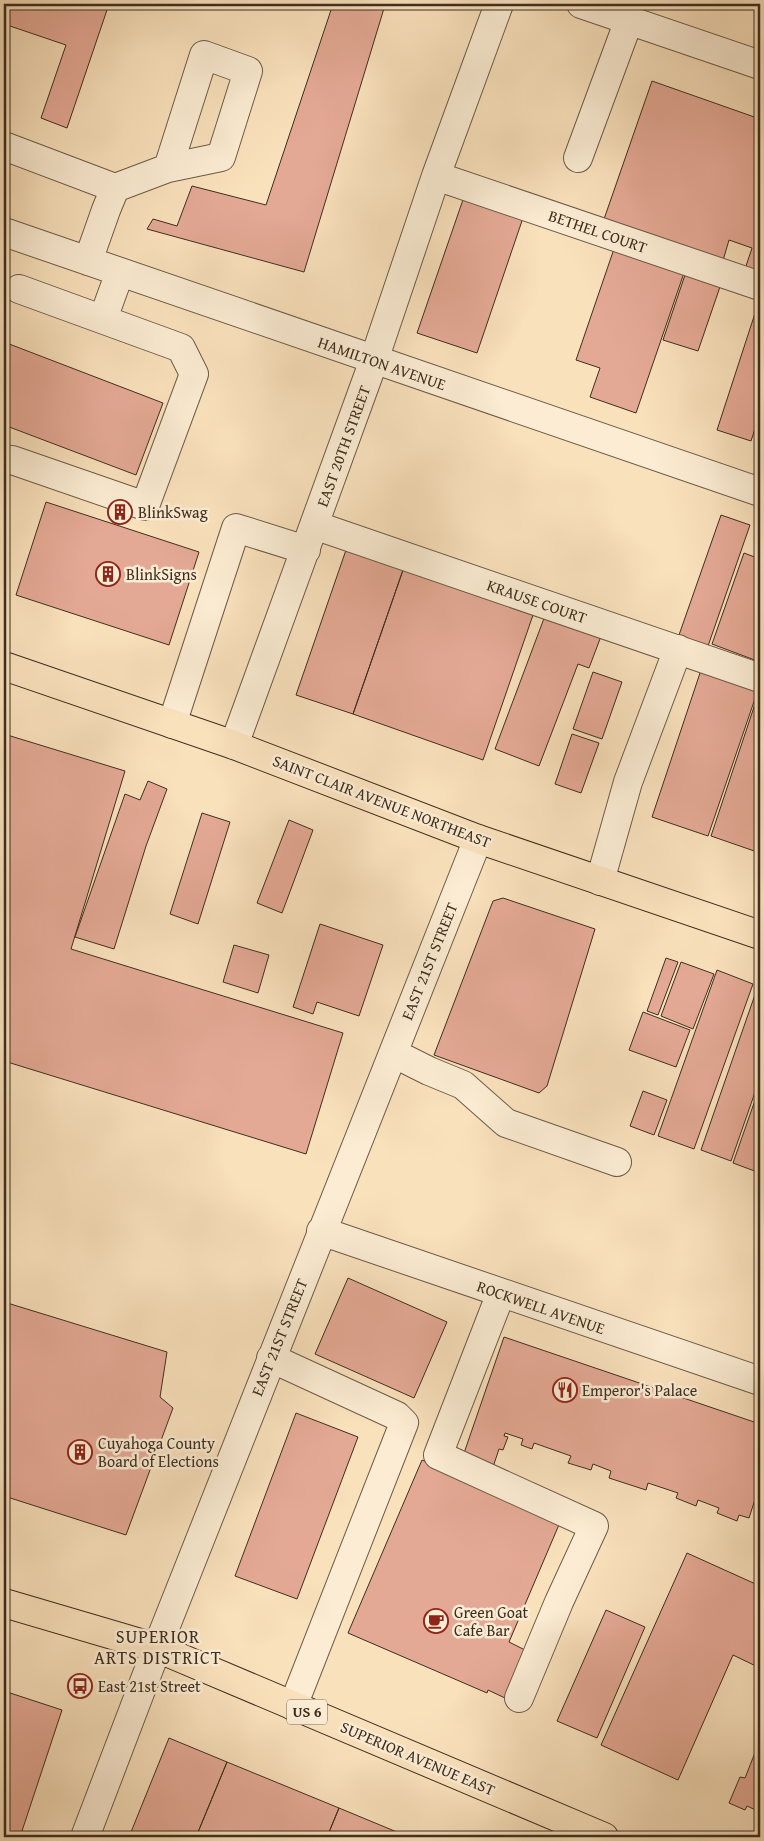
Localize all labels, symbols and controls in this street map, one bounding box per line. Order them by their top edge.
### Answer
street label: BETHEL COURT [545,203,651,259]
street label: HAMILTON AVENUE [315,330,449,396]
street label: EAST 20TH STREET [310,382,376,510]
building icon: BlinkSwag [107,499,133,525]
place label: BlinkSwag [138,500,208,524]
building icon: BlinkSigns [95,561,121,587]
place label: BlinkSigns [126,562,197,586]
street label: KRAUSE COURT [484,573,590,629]
street label: SAINT CLAIR AVENUE NORTHEAST [269,748,495,854]
street label: EAST 21ST STREET [394,899,464,1023]
street label: ROCKWELL AVENUE [474,1274,608,1340]
street label: EAST 21ST STREET [244,1275,314,1399]
restaurant icon: Emperor's Palace [552,1377,578,1403]
place label: Emperor's Palace [582,1378,697,1402]
place label: Cuyahoga County Board of Elections [98,1431,219,1473]
building icon: Cuyahoga County Board of Elections [67,1439,93,1465]
place label: Green Goat Cafe Bar [454,1600,528,1642]
cafe icon: Green Goat Cafe Bar [423,1608,449,1634]
district label: SUPERIOR ARTS DISTRICT [94,1623,222,1671]
bus stop icon: East 21st Street [67,1673,93,1699]
place label: East 21st Street [98,1674,201,1698]
road number: US 6 [287,1700,327,1724]
street label: SUPERIOR AVENUE EAST [337,1715,499,1801]

